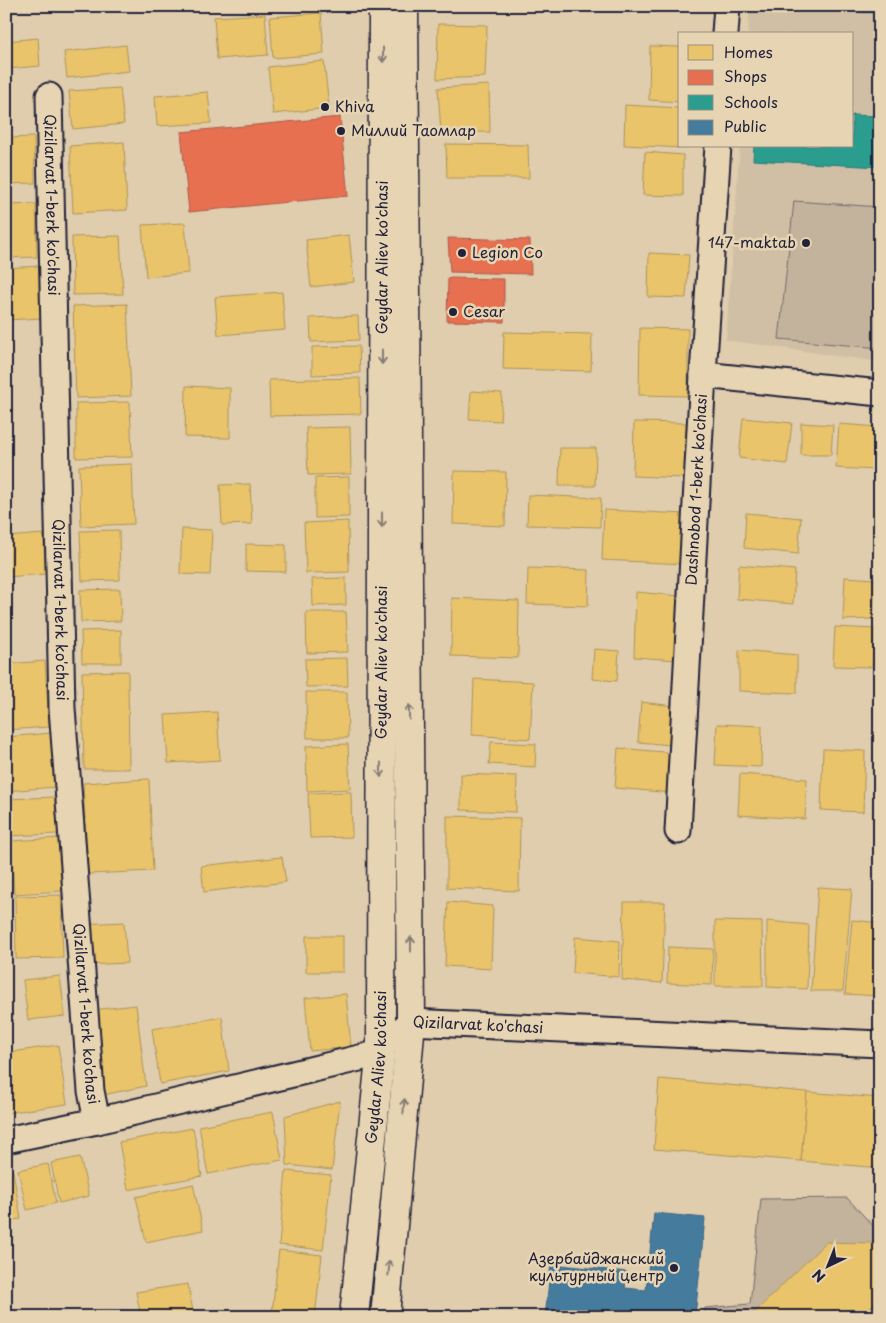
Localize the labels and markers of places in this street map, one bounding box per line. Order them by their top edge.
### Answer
place label: Khiva [335,94,375,117]
marker: Khiva [319,101,331,113]
place label: Миллий Таомлар [351,118,476,141]
marker: Миллий Таомлар [335,125,347,137]
place label: 147-maktab [708,230,796,253]
marker: 147-maktab [800,237,812,249]
place label: Legion Co [472,240,543,263]
marker: Legion Co [456,247,468,259]
place label: Cesar [463,299,505,322]
marker: Cesar [447,306,459,318]
place label: Азербайджанский культурный центр [528,1246,664,1286]
marker: Азербайджанский культурный центр [668,1262,680,1274]

